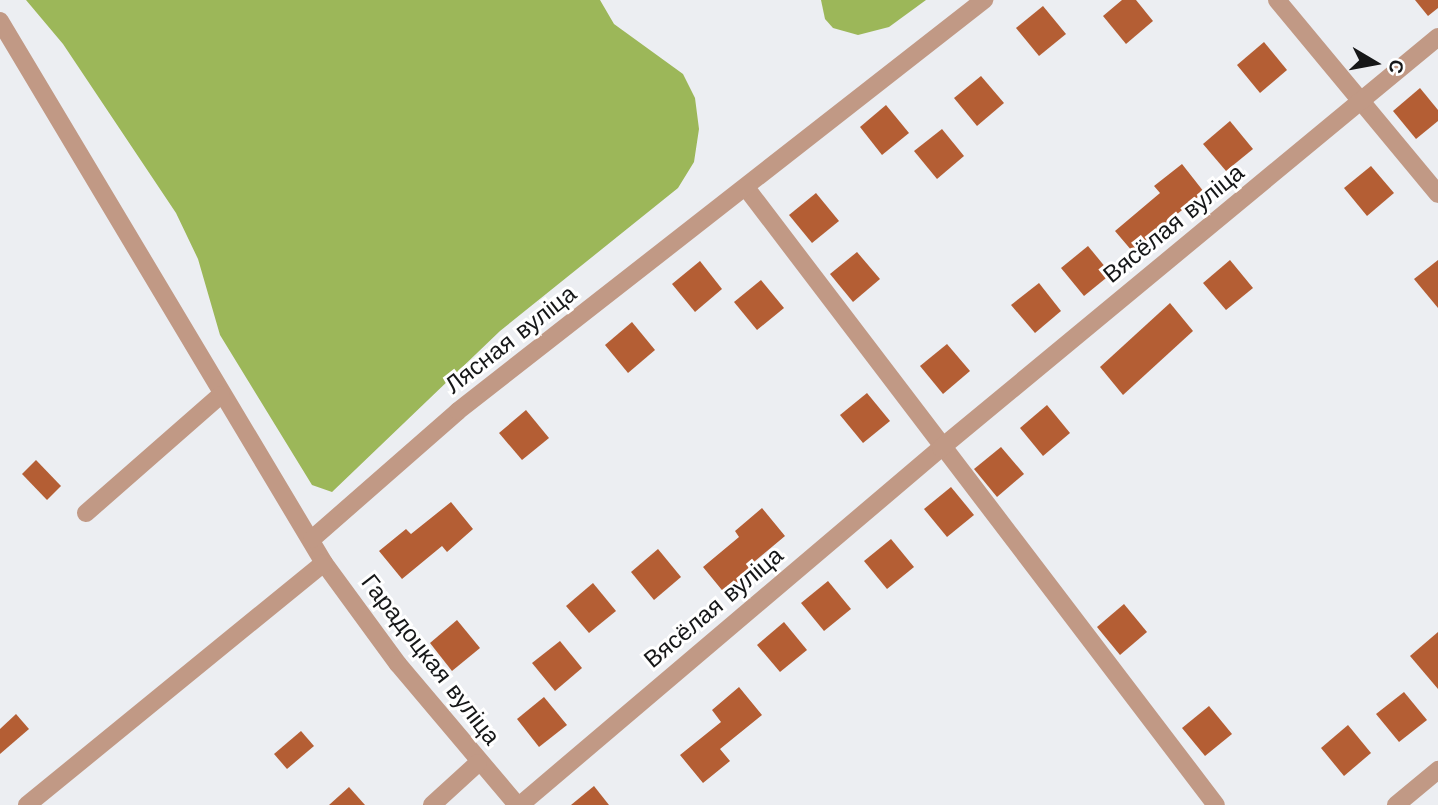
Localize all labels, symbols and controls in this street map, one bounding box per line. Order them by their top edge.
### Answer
north arrow [1340,28,1410,98]
text: С [1384,58,1409,75]
street label: Вясёлая вуліца [1098,158,1250,290]
street label: Лясная вуліца [440,280,582,400]
street label: Вясёлая вуліца [639,541,789,675]
street label: Гарадоцкая вуліца [354,569,506,751]

